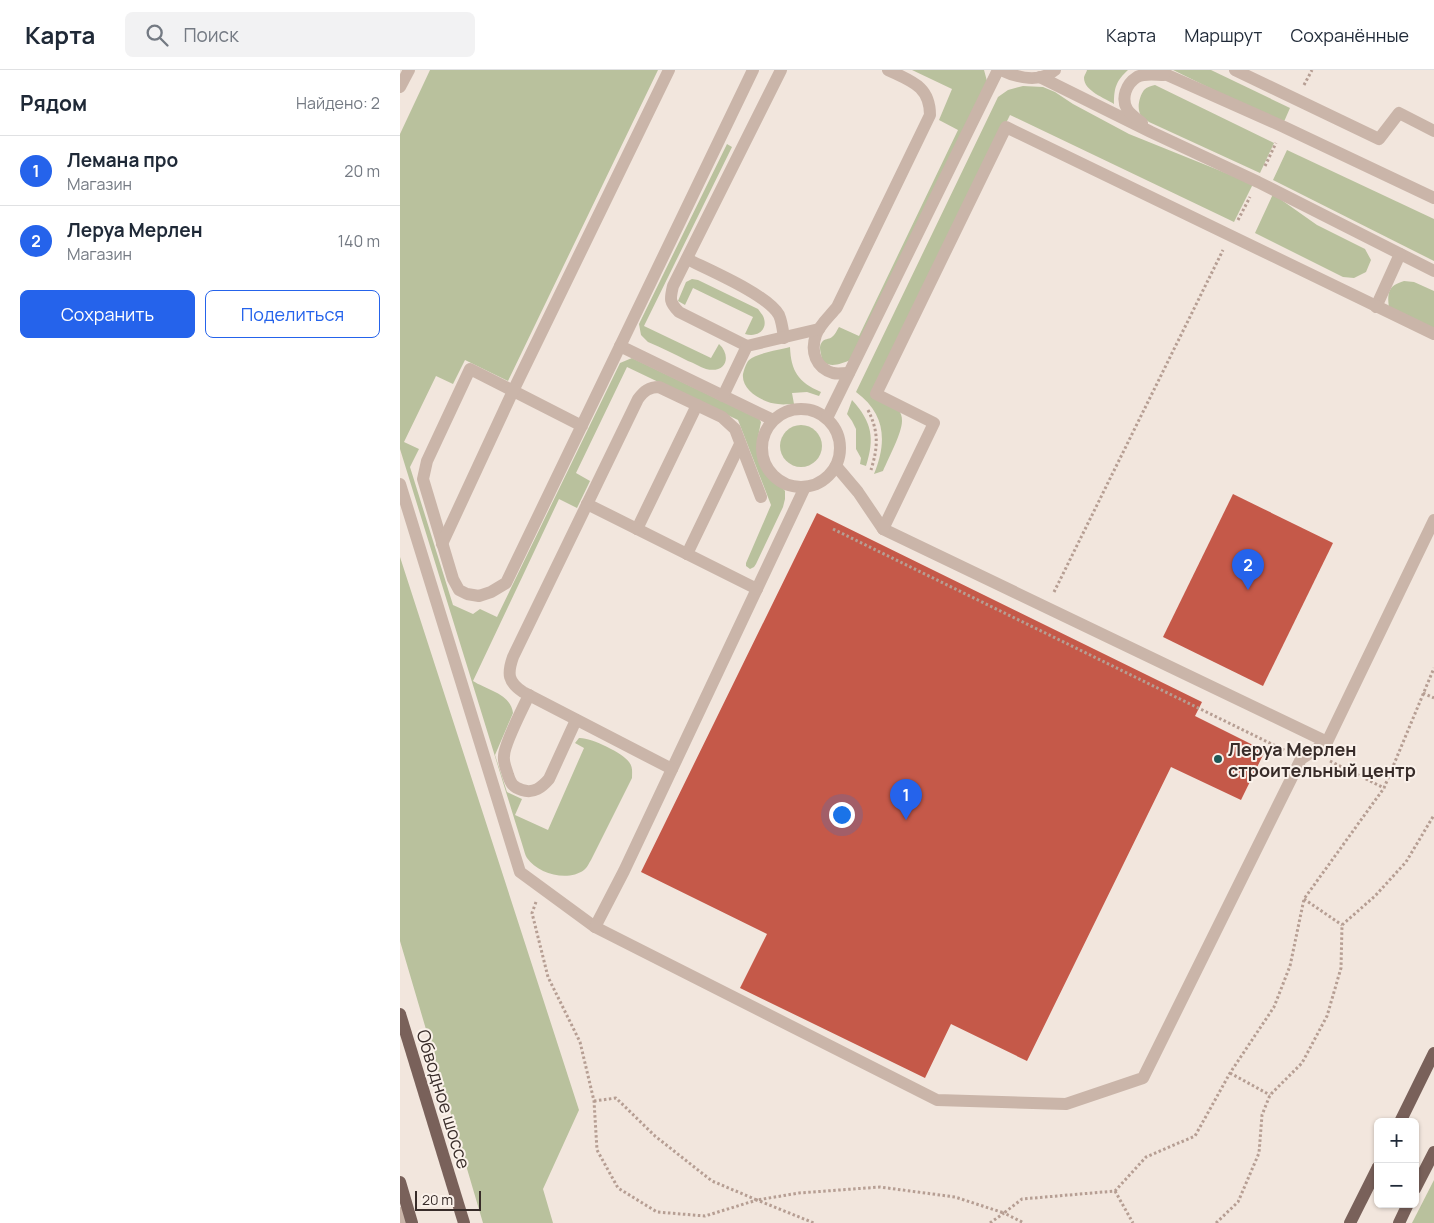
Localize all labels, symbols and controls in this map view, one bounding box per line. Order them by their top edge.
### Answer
search box [125,12,475,57]
text: Карта [25,18,95,51]
icon: search [143,21,171,49]
text: Поиск [183,22,239,48]
text: Карта [1106,23,1156,47]
text: Маршрут [1184,23,1262,47]
text: Сохранённые [1290,23,1409,47]
text: Рядом [20,89,87,117]
text: Найдено: 2 [296,92,380,114]
text: Лемана про [67,147,178,173]
text: 1 [32,160,40,182]
text: 20 m [344,160,380,182]
text: Магазин [67,173,132,195]
text: Леруа Мерлен [67,217,203,243]
text: 2 [31,230,41,252]
text: 140 m [338,230,380,252]
text: Магазин [67,243,132,265]
button: Сохранить [20,290,195,338]
button: Поделиться [205,290,380,338]
pin: 2 [1232,549,1264,590]
place label: Леруа Мерлен строительный центр [1228,737,1416,782]
marker: Леруа Мерлен строительный центр [1212,753,1224,765]
pin: 1 [890,779,922,820]
your location [829,802,855,828]
street label: Обводное шоссе [411,1026,477,1172]
map controls [1374,1118,1419,1208]
button: + [1374,1118,1419,1163]
button: − [1374,1163,1419,1208]
scale bar [415,1188,481,1211]
text: 20 m [422,1190,453,1209]

